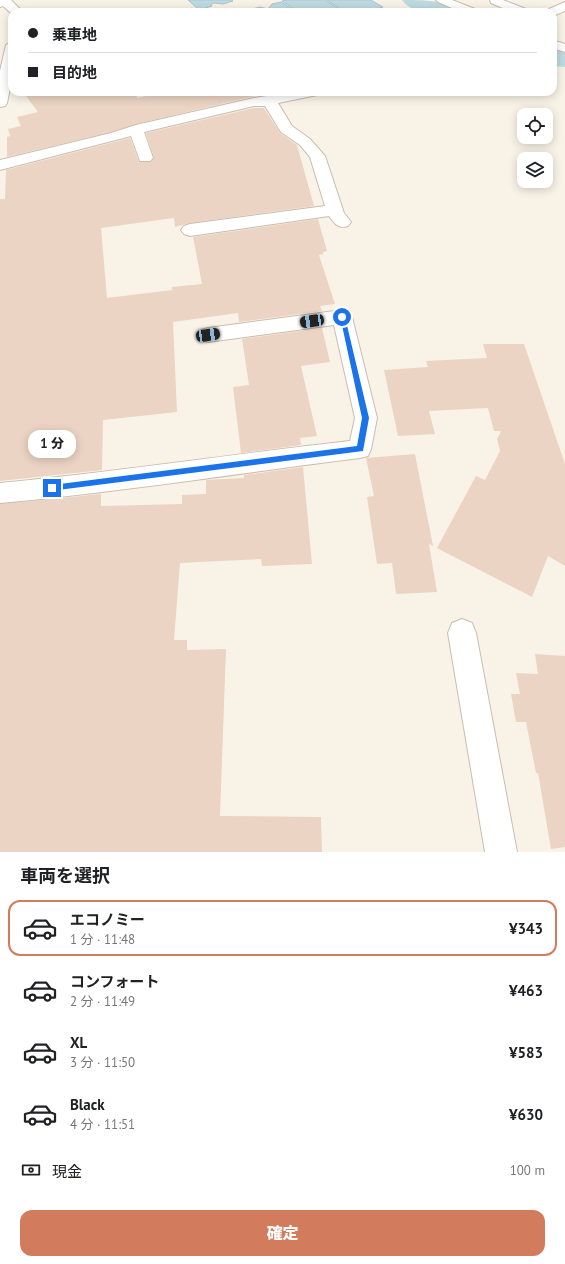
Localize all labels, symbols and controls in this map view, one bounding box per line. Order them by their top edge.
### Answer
text: 乗車地 [52,25,97,44]
text: 目的地 [52,63,97,82]
map controls [517,108,553,188]
button: locate [517,108,553,144]
button: layers [517,152,553,188]
route start [333,308,351,326]
car [299,313,325,329]
car [195,327,221,343]
callout: 1 分 [28,430,76,458]
text: 1 分 [40,435,64,452]
route end [43,479,61,497]
text: 車両を選択 [20,864,110,887]
icon: car [22,910,58,946]
text: エコノミー [70,910,145,929]
text: ¥343 [509,919,543,938]
text: 1 分 · 11:48 [70,931,135,948]
icon: car [22,972,58,1008]
text: コンフォート [70,972,160,991]
text: ¥463 [509,981,543,1000]
text: 2 分 · 11:49 [70,993,135,1010]
text: XL [70,1033,87,1052]
icon: car [22,1034,58,1070]
text: ¥583 [509,1043,543,1062]
text: 3 分 · 11:50 [70,1054,135,1071]
text: Black [70,1095,105,1114]
icon: car [22,1096,58,1132]
text: ¥630 [509,1105,543,1124]
text: 4 分 · 11:51 [70,1116,135,1133]
icon: cash [20,1159,42,1181]
text: 現金 [52,1162,82,1181]
text: 100 m [510,1162,545,1179]
button: 確定 [20,1210,545,1256]

